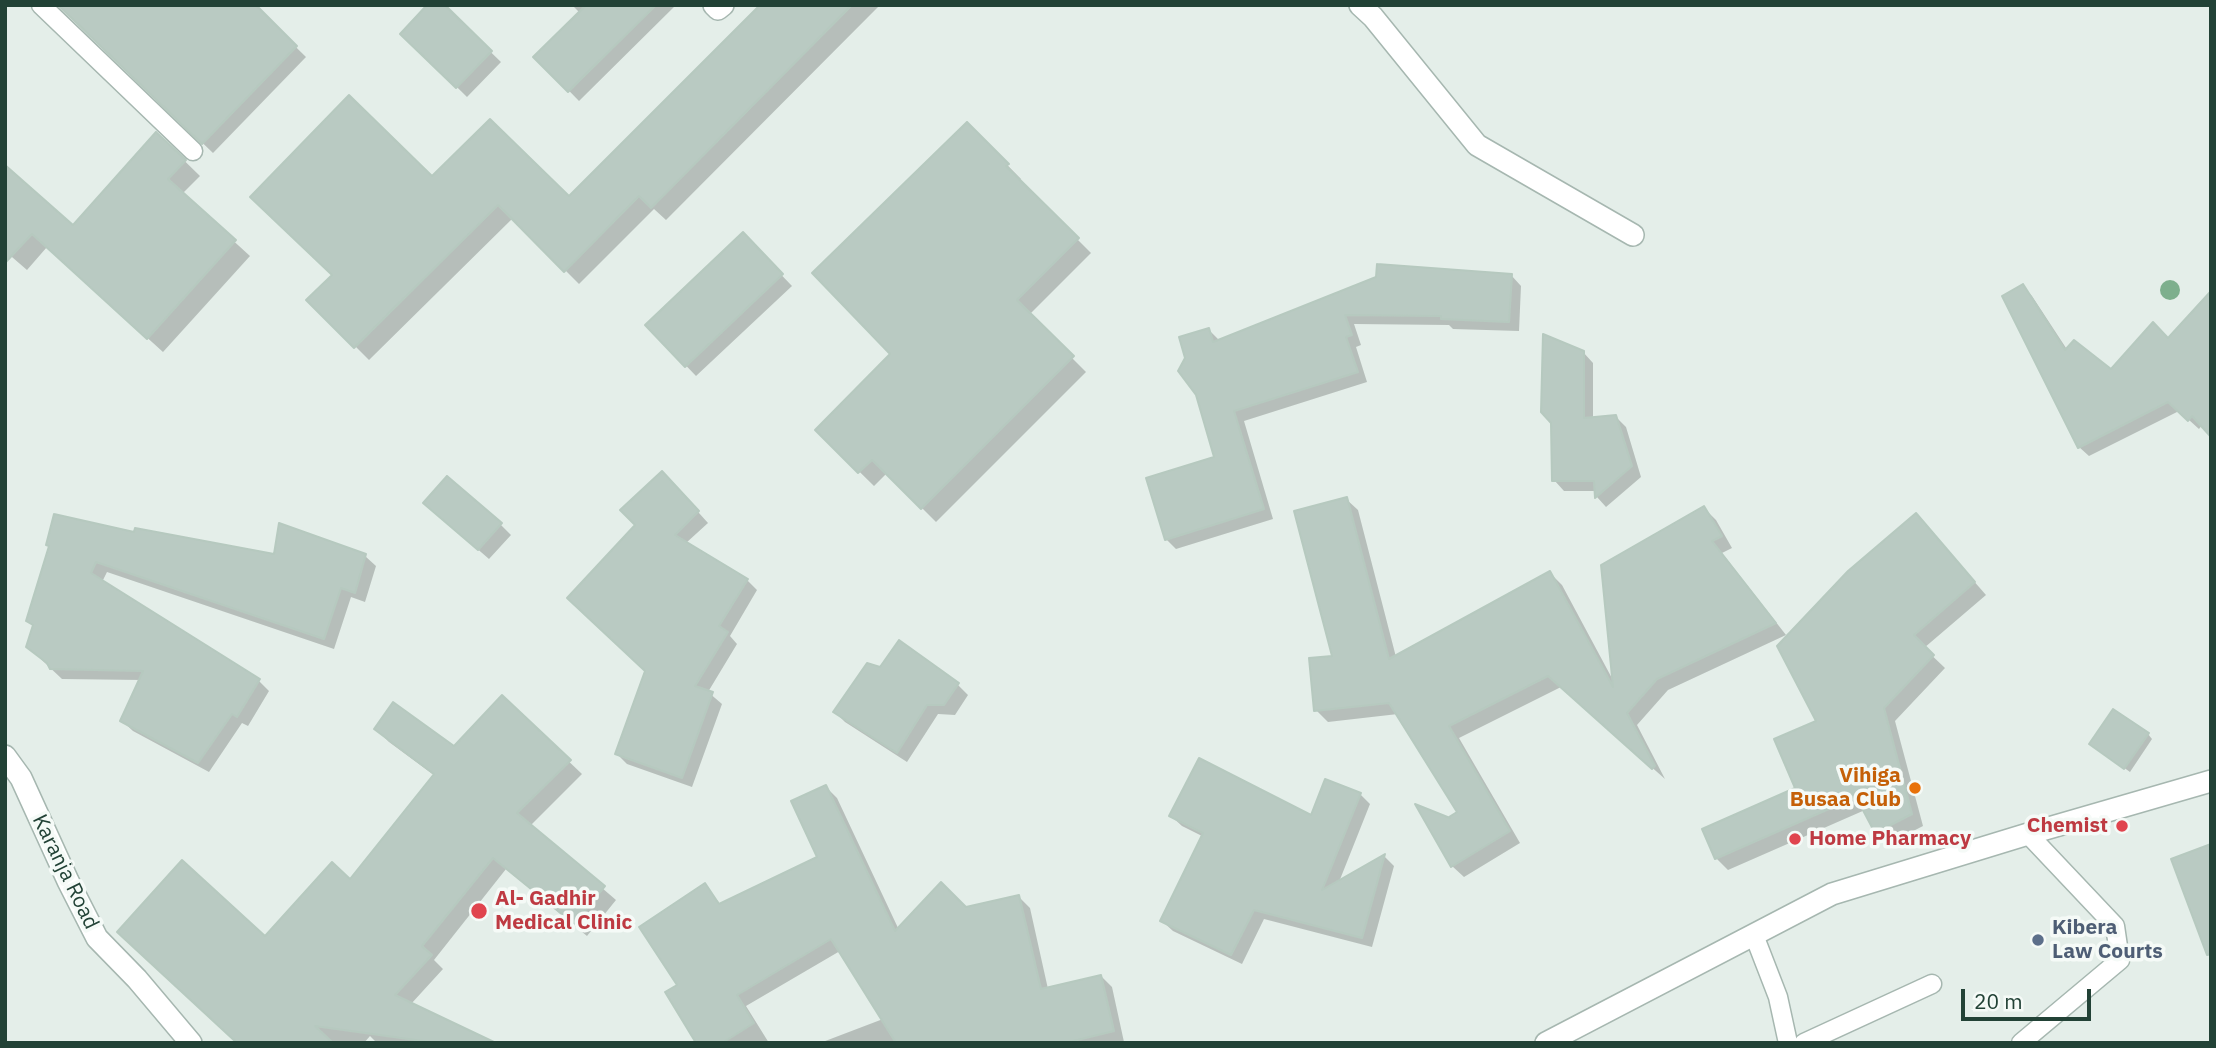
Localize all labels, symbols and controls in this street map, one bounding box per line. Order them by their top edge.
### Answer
place label: Vihiga Busaa Club [1790,763,1901,813]
marker: Vihiga Busaa Club [1907,780,1923,796]
street label: Karanja Road [26,810,104,934]
place label: Chemist [2027,813,2108,839]
marker: Chemist [2114,818,2130,834]
place label: Home Pharmacy [1809,826,1971,852]
marker: Home Pharmacy [1787,831,1803,847]
place label: Al- Gadhir Medical Clinic [495,886,632,936]
marker: Al- Gadhir Medical Clinic [469,901,489,921]
place label: Kibera Law Courts [2052,915,2163,965]
marker: Kibera Law Courts [2030,932,2046,948]
scale bar [1964,974,2094,1018]
text: 20 m [1974,987,2023,1015]

